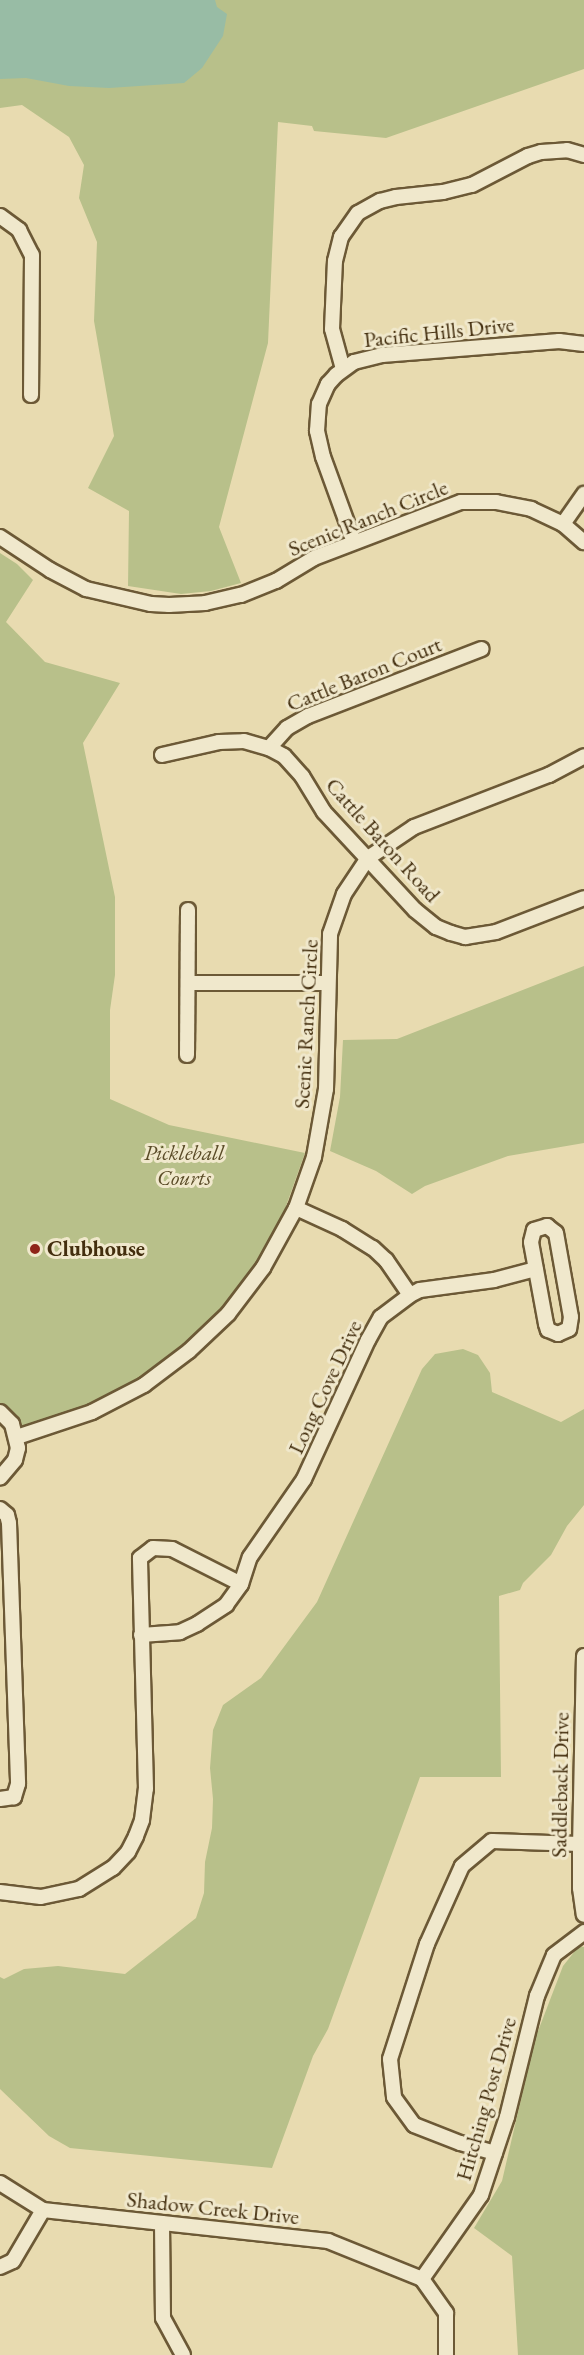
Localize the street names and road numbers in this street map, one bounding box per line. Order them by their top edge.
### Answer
street label: Pacific Hills Drive [362,311,516,353]
street label: Scenic Ranch Circle [284,474,452,562]
street label: Cattle Baron Court [283,631,445,717]
street label: Cattle Baron Road [320,772,446,908]
street label: Scenic Ranch Circle [288,939,324,1109]
street label: Long Cove Drive [282,1316,368,1458]
street label: Saddleback Drive [546,1712,574,1858]
street label: Hitching Post Drive [450,2014,522,2184]
street label: Shadow Creek Drive [126,2186,300,2230]

